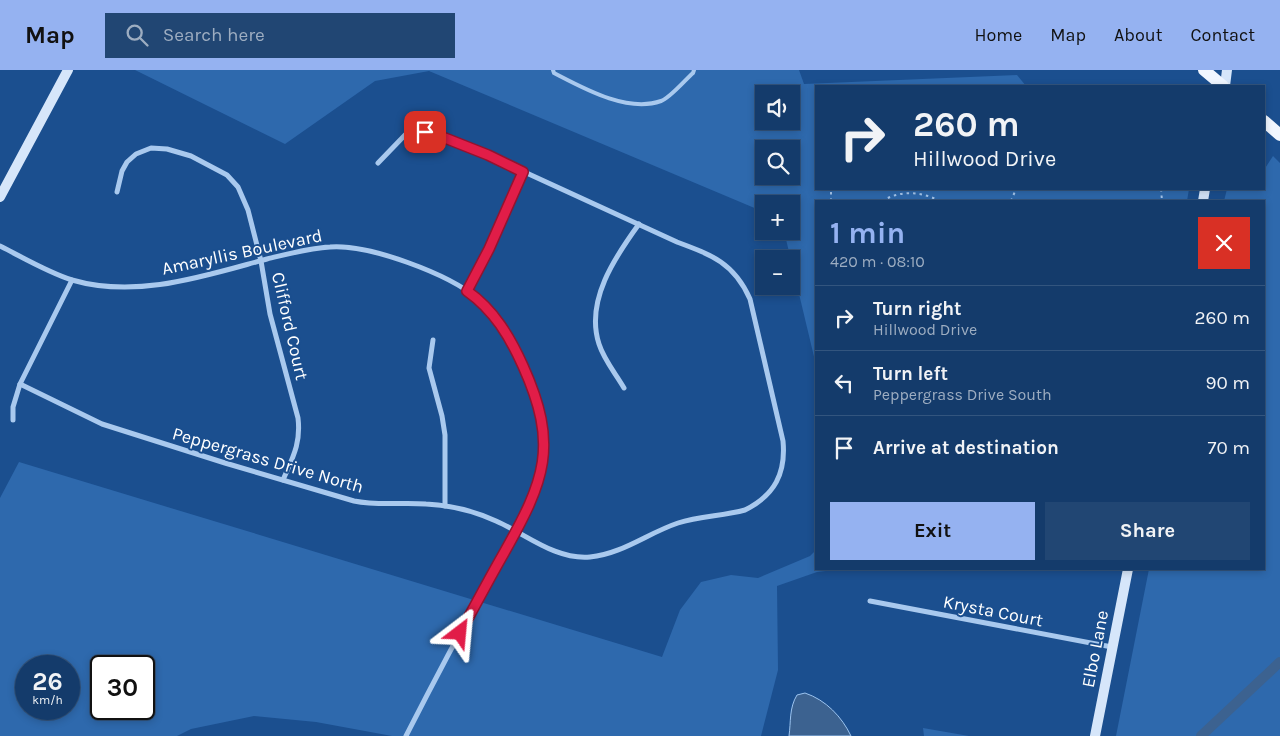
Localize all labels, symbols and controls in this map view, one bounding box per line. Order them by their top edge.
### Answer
search box [105,13,455,58]
text: Map [25,21,75,49]
icon: search [123,21,151,49]
text: Search here [163,24,265,46]
text: Home [974,24,1022,46]
text: Map [1050,24,1086,46]
text: About [1114,24,1163,46]
text: Contact [1191,24,1255,46]
map controls [755,85,800,295]
button: sound [755,85,800,130]
text: 260 m [913,104,1020,145]
icon: right [830,105,895,170]
pin [404,111,446,153]
icon: arrive [411,118,439,146]
button: search [755,140,800,185]
text: Hillwood Drive [913,146,1056,172]
button: + [755,195,800,240]
text: 1 min [830,215,905,251]
button: close [1198,217,1250,269]
street label: Amaryllis Boulevard [160,224,324,280]
button: − [755,250,800,295]
text: 420 m · 08:10 [830,252,925,271]
street label: Clifford Court [267,270,313,382]
text: Turn right [873,298,962,320]
icon: right [830,304,858,332]
text: 260 m [1195,307,1250,329]
text: Hillwood Drive [873,320,977,339]
text: Turn left [873,363,948,385]
icon: left [830,369,858,397]
text: 90 m [1205,372,1250,394]
text: Peppergrass Drive South [873,385,1052,404]
street label: Peppergrass Drive North [170,422,366,498]
icon: arrive [830,434,858,462]
text: Arrive at destination [873,437,1059,459]
text: 70 m [1208,437,1250,459]
button: Exit [830,502,1035,560]
button: Share [1045,502,1250,560]
street label: Krysta Court [941,591,1045,632]
position arrow [433,606,485,658]
street label: Elbo Lane [1077,608,1113,690]
speed limit sign: 30 [90,655,155,720]
text: 26 [32,667,63,696]
text: km/h [32,693,63,707]

